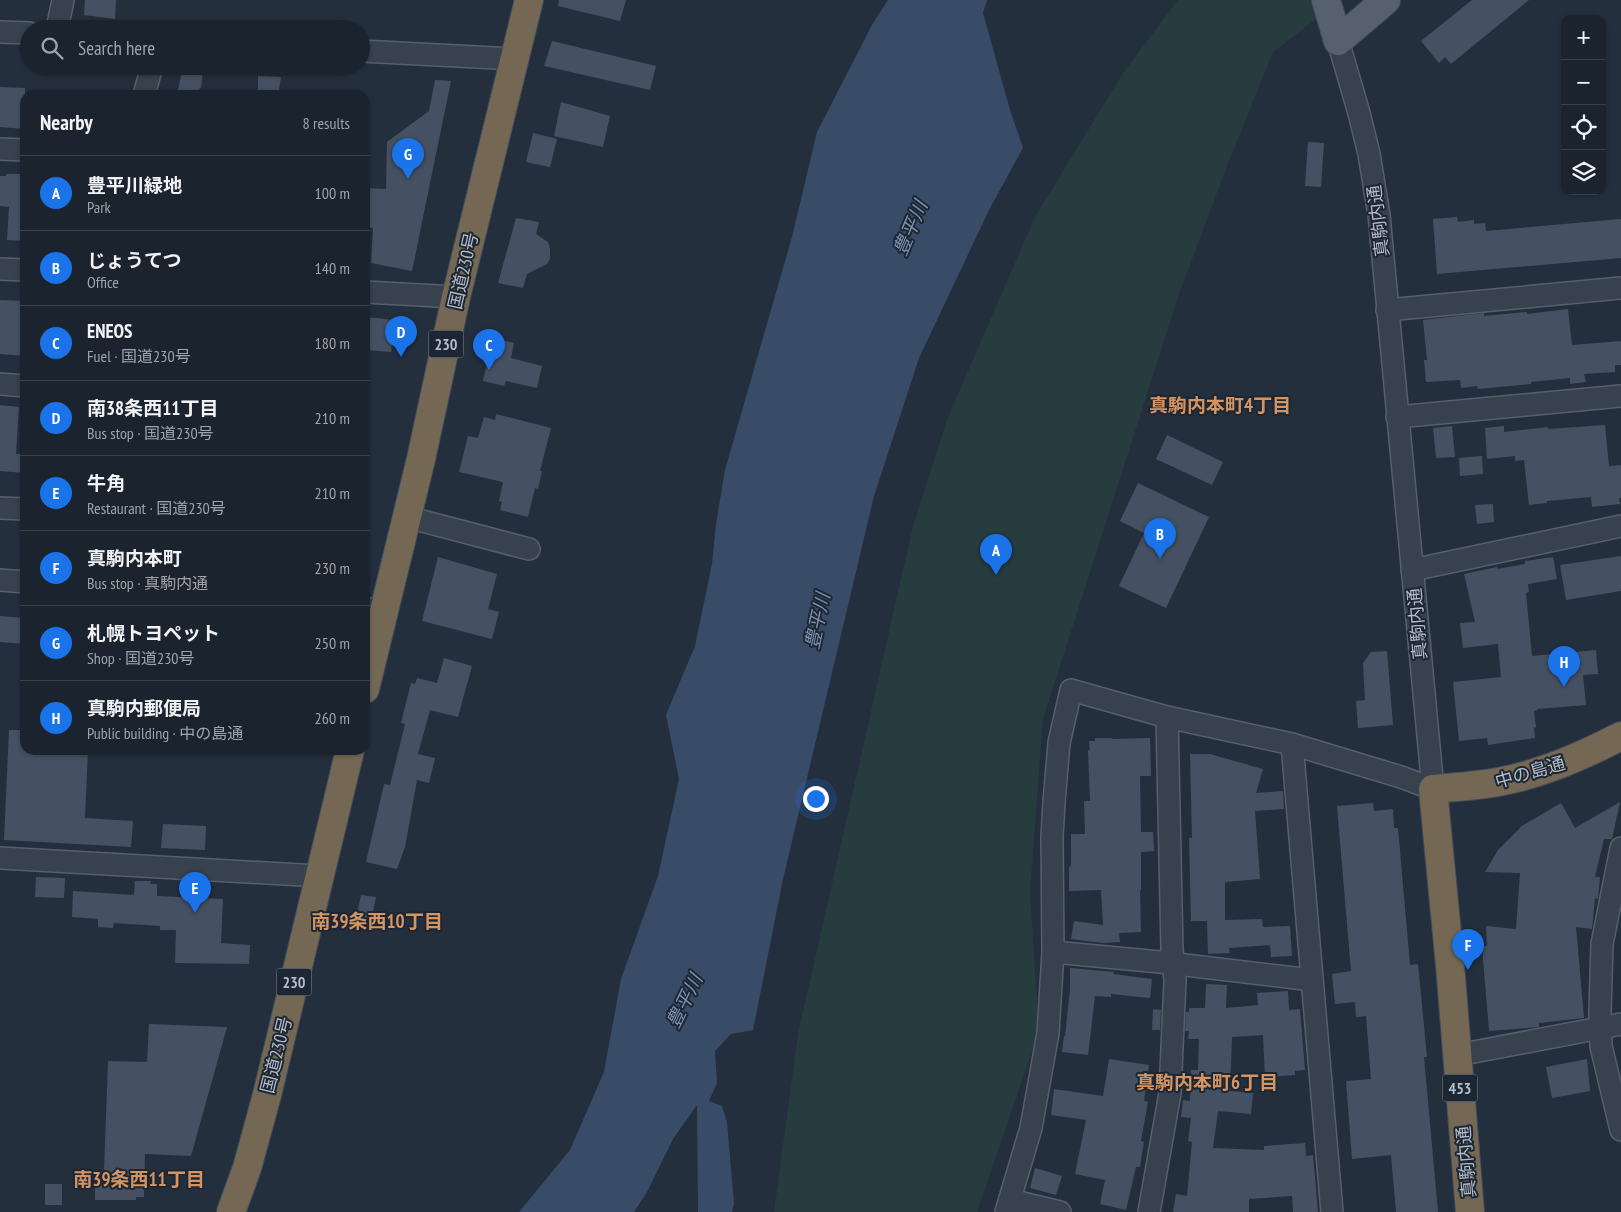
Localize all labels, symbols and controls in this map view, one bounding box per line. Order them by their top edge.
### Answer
map controls [1561,15,1606,195]
button: + [1561,15,1606,60]
search box [20,20,370,75]
icon: search [38,34,66,62]
text: Search here [78,36,155,60]
button: − [1561,60,1606,105]
button: locate [1561,105,1606,150]
text: Nearby [40,109,93,136]
text: 8 results [303,113,350,133]
pin: G [392,138,424,179]
button: layers [1561,150,1606,195]
text: 豊平川緑地 [87,173,182,197]
text: A [52,183,60,203]
text: 100 m [315,183,350,203]
street label: 真駒内通 [1362,184,1394,258]
water label: 豊平川 [888,195,933,259]
text: Park [87,197,111,217]
street label: 国道230号 [443,230,483,312]
text: じょうてつ [87,248,182,272]
text: B [52,258,60,278]
text: 140 m [315,258,350,278]
text: Office [87,272,119,292]
pin: D [385,316,417,357]
text: ENEOS [87,319,132,343]
pin: C [473,329,505,370]
road number: 230 [428,330,464,358]
text: C [52,333,60,353]
text: 180 m [315,333,350,353]
text: Fuel · 国道230号 [87,346,191,366]
district label: 真駒内本町4丁目 [1149,393,1291,417]
text: 南38条西11丁目 [87,396,218,420]
text: D [52,408,60,428]
text: 210 m [315,408,350,428]
text: Bus stop · 国道230号 [87,423,214,443]
text: 牛角 [87,471,125,495]
text: E [53,483,59,503]
text: 210 m [315,483,350,503]
text: Restaurant · 国道230号 [87,498,226,518]
pin: B [1144,518,1176,559]
pin: A [980,534,1012,575]
text: 真駒内本町 [87,546,182,570]
text: F [53,558,59,578]
text: 230 m [315,558,350,578]
text: Bus stop · 真駒内通 [87,573,208,593]
street label: 真駒内通 [1402,587,1432,661]
water label: 豊平川 [799,589,835,651]
text: 札幌トヨペット [87,621,220,645]
text: G [52,633,60,653]
text: 250 m [315,633,350,653]
pin: H [1548,646,1580,687]
text: Shop · 国道230号 [87,648,195,668]
text: 真駒内郵便局 [87,696,201,720]
text: H [52,708,60,728]
text: 260 m [315,708,350,728]
text: Public building · 中の島通 [87,723,243,743]
street label: 中の島通 [1492,751,1568,793]
your location [803,786,829,812]
pin: E [179,872,211,913]
district label: 南39条西10丁目 [311,909,443,933]
pin: F [1452,929,1484,970]
water label: 豊平川 [661,968,708,1032]
road number: 230 [276,969,312,996]
street label: 国道230号 [255,1014,297,1096]
district label: 真駒内本町6丁目 [1136,1070,1278,1094]
road number: 453 [1442,1074,1478,1102]
street label: 真駒内通 [1451,1125,1481,1199]
district label: 南39条西11丁目 [73,1167,205,1191]

